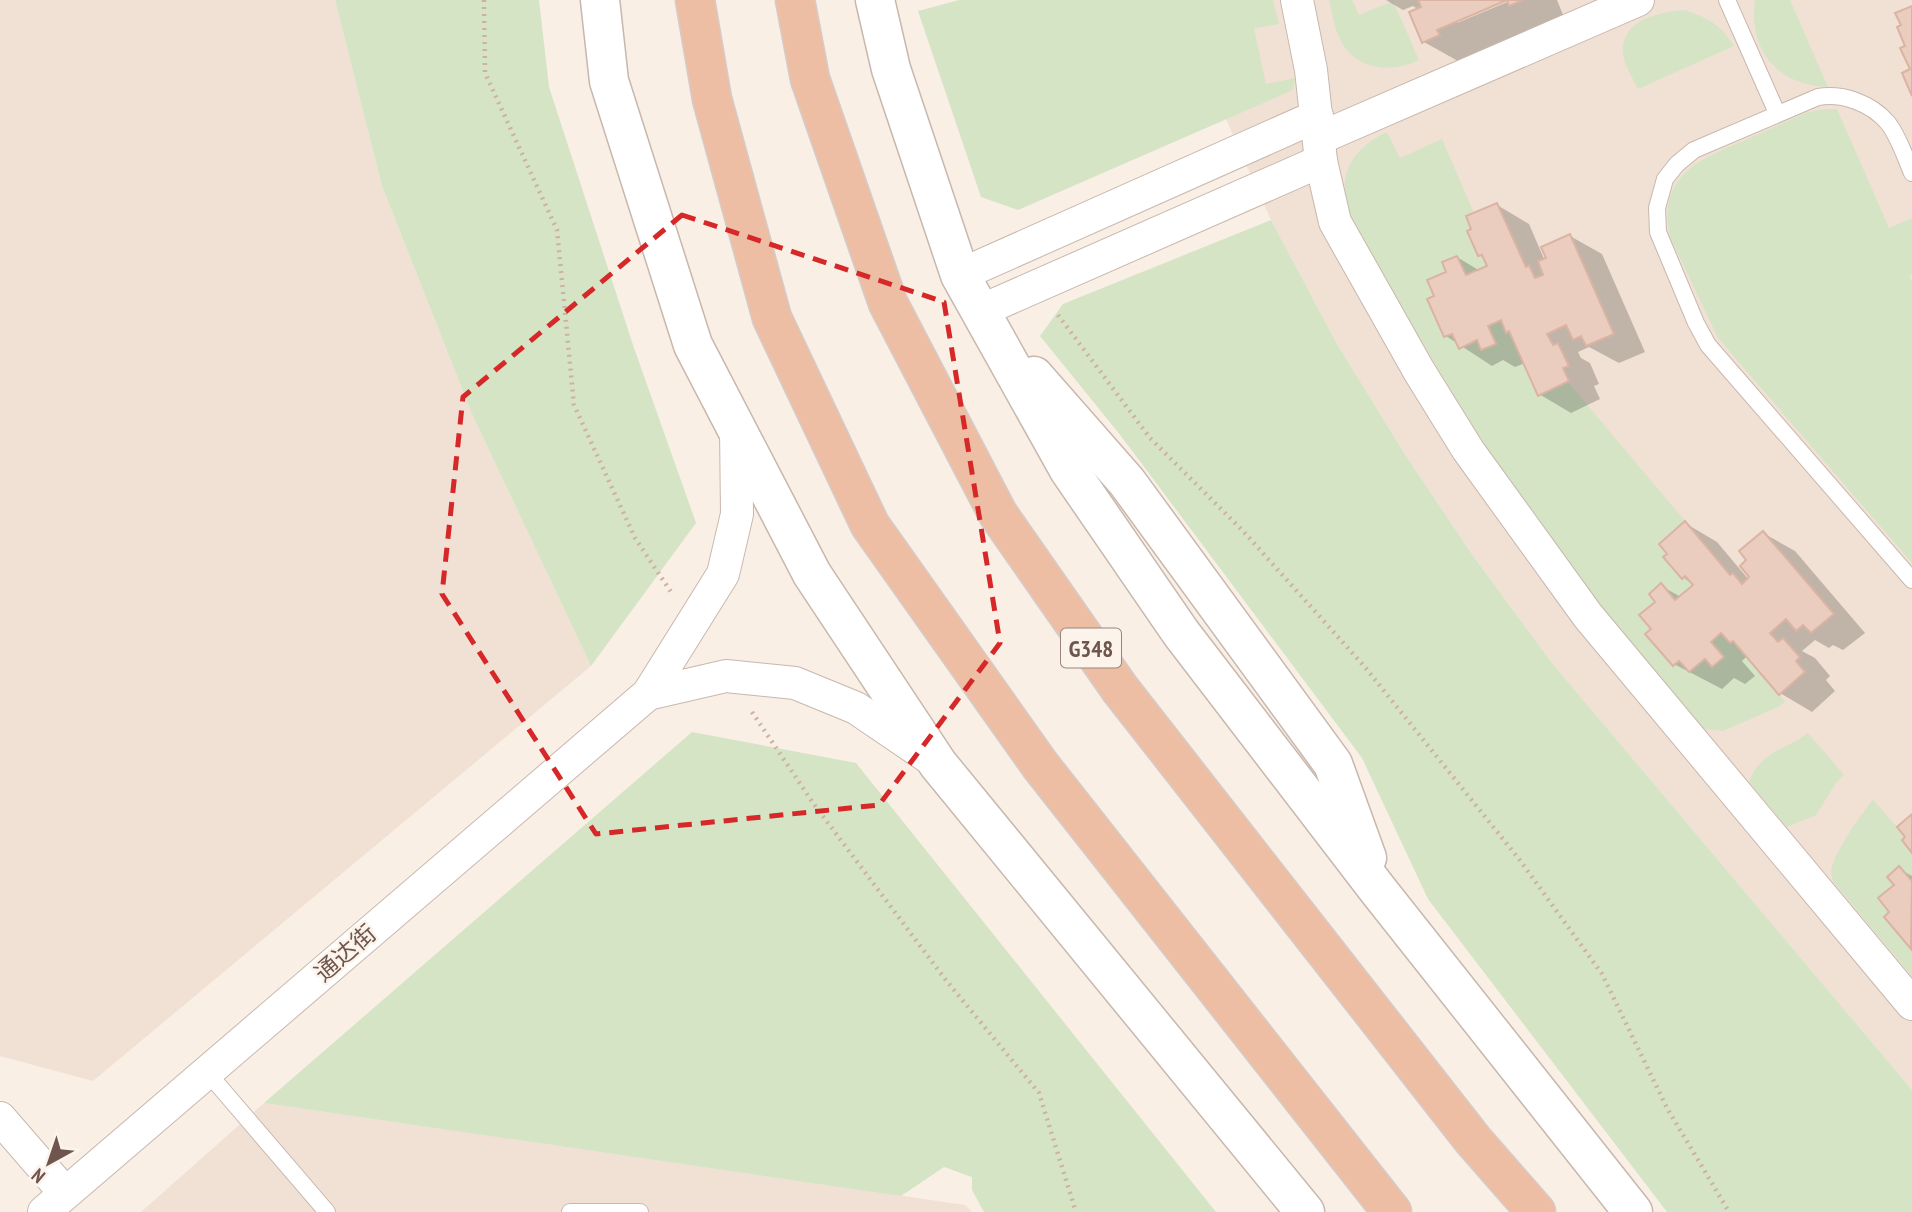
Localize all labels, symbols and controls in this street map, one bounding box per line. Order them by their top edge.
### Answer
road number: G348 [1061,628,1121,668]
street label: 通达街 [308,918,382,988]
north arrow [14,1128,84,1198]
text: N [26,1164,50,1189]

